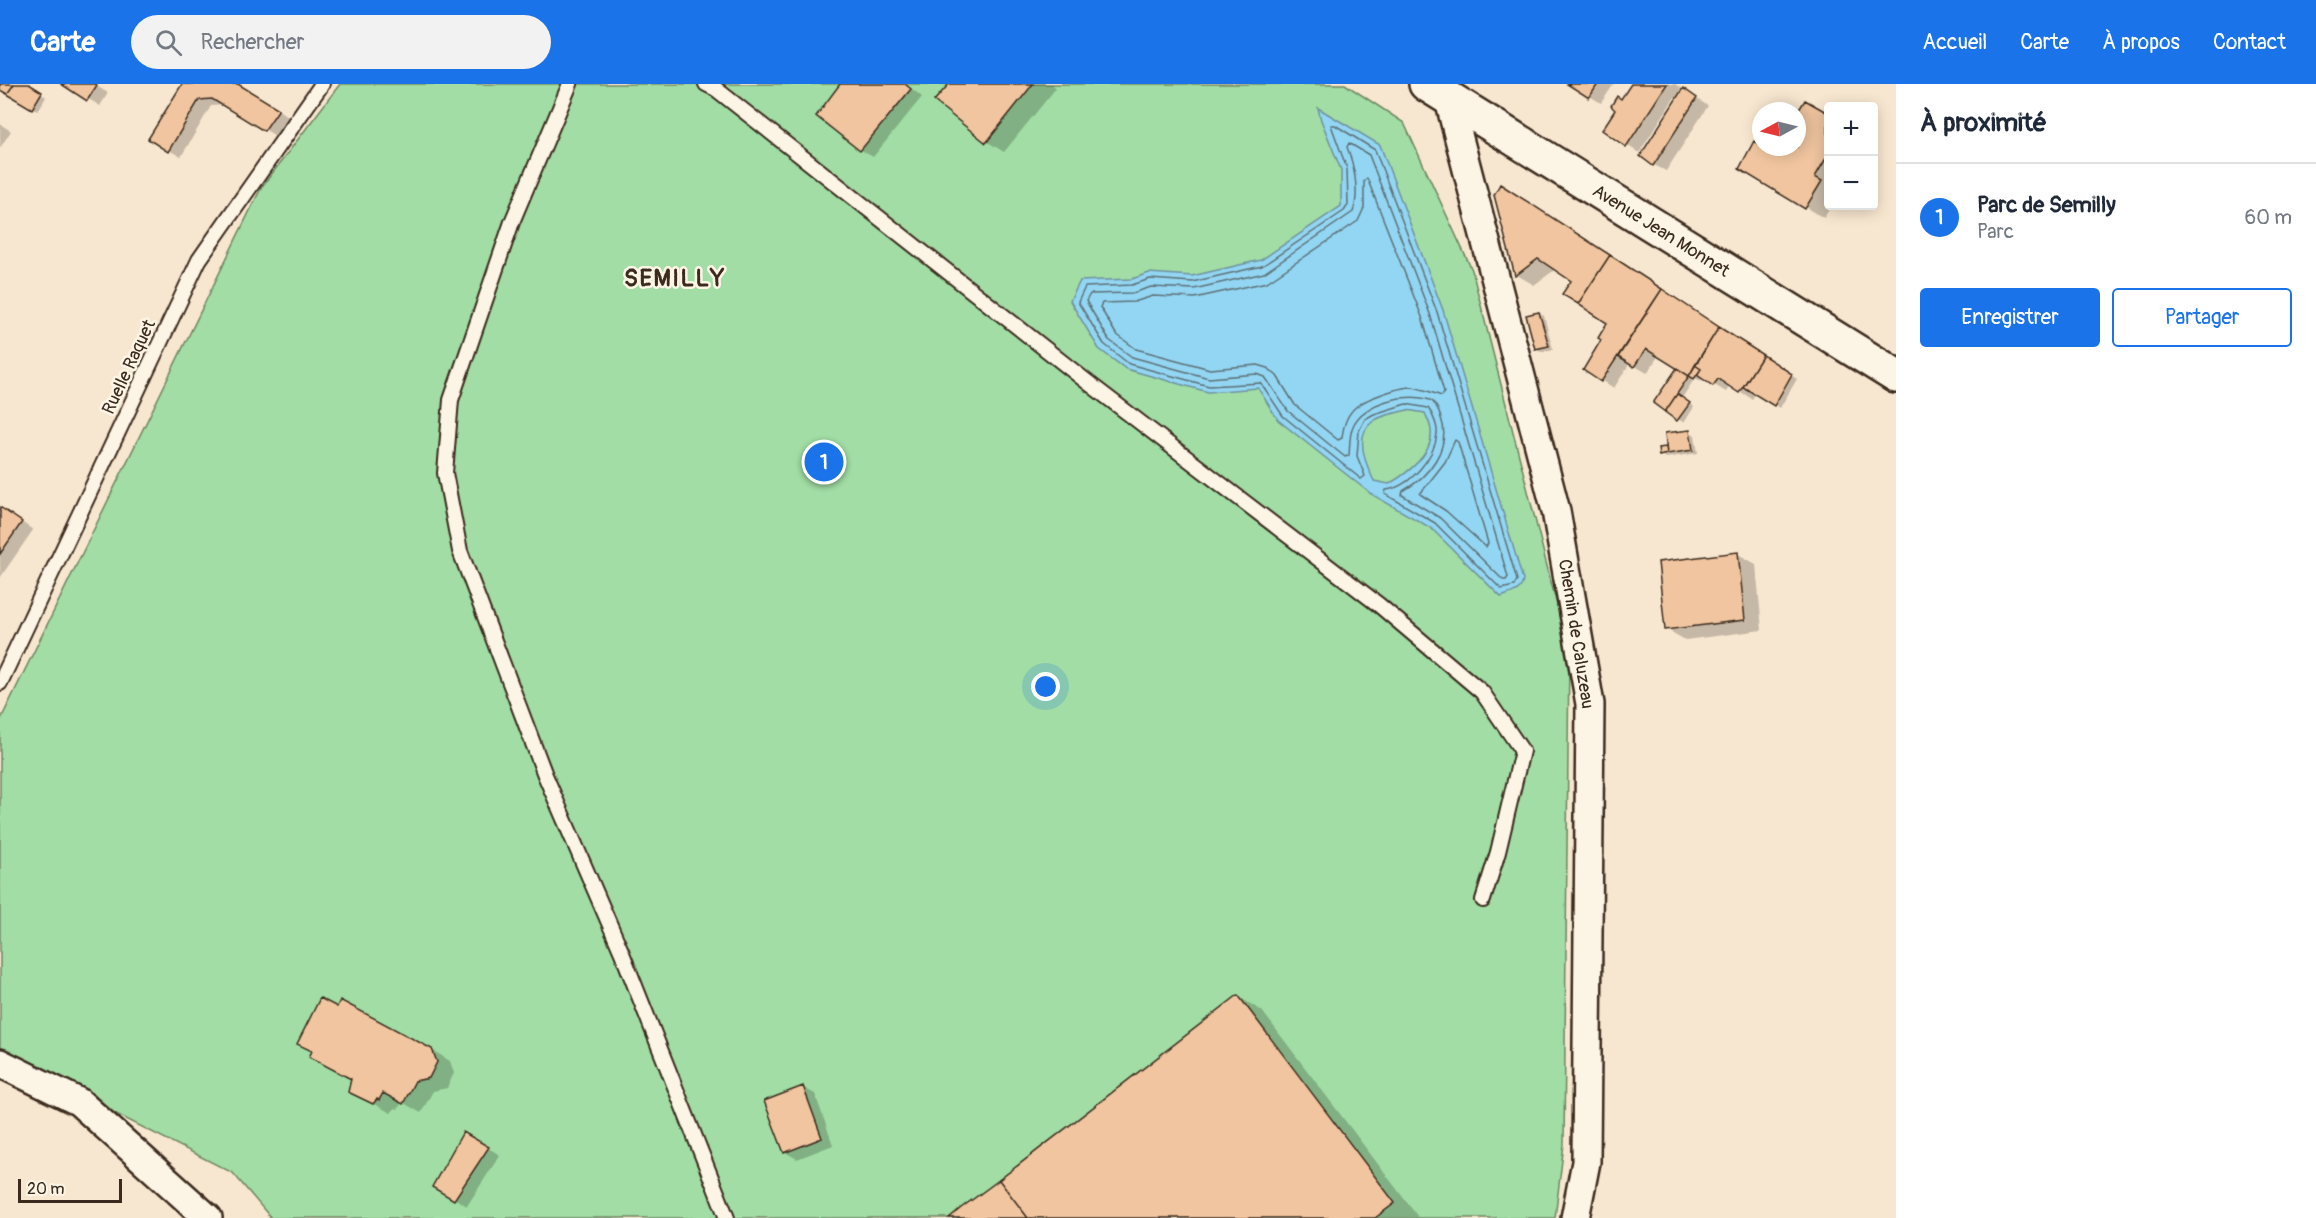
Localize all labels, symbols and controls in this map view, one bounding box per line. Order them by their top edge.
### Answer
search box [131,15,551,69]
text: Carte [30,25,95,60]
icon: search [152,26,185,59]
text: Rechercher [200,28,304,56]
text: Accueil [1923,29,1987,56]
text: Carte [2020,29,2069,56]
text: À propos [2102,29,2180,56]
text: Contact [2213,29,2286,56]
north arrow [1752,102,1806,156]
map controls [1824,102,1878,210]
button: + [1824,102,1878,156]
text: À proximité [1920,107,2047,139]
button: − [1824,156,1878,210]
street label: Avenue Jean Monnet [1588,179,1735,283]
text: Parc de Semilly [1977,191,2116,219]
text: 1 [1936,205,1943,230]
text: 60 m [2245,205,2292,230]
text: Parc [1977,219,2014,244]
district label: SEMILLY [624,264,726,293]
button: Enregistrer [1920,288,2100,347]
button: Partager [2112,288,2292,347]
street label: Ruelle Raquet [97,315,161,418]
pin: 1 [804,440,844,484]
street label: Chemin de Caluzeau [1553,557,1599,711]
your location [1031,672,1060,701]
scale bar [18,1176,122,1204]
text: 20 m [27,1179,65,1199]

